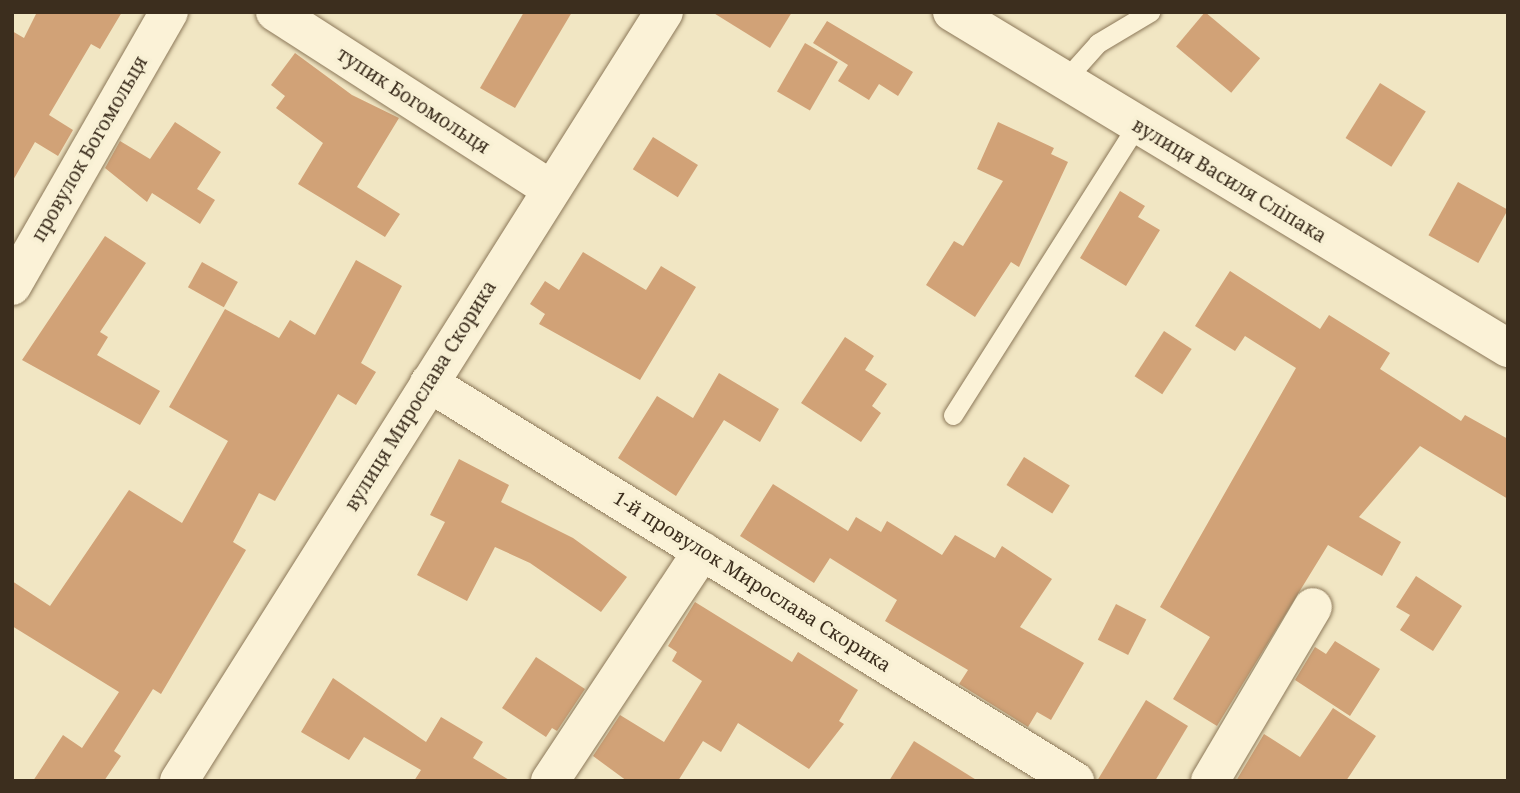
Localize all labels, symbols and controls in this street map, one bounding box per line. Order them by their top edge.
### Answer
street label: тупик Богомольця [332,43,494,159]
street label: провулок Богомольця [27,52,153,246]
street label: вулиця Василя Сліпака [1128,114,1330,248]
street label: вулиця Мирослава Скорика [341,277,501,515]
street label: 1-й провулок Мирослава Скорика [609,487,895,677]

